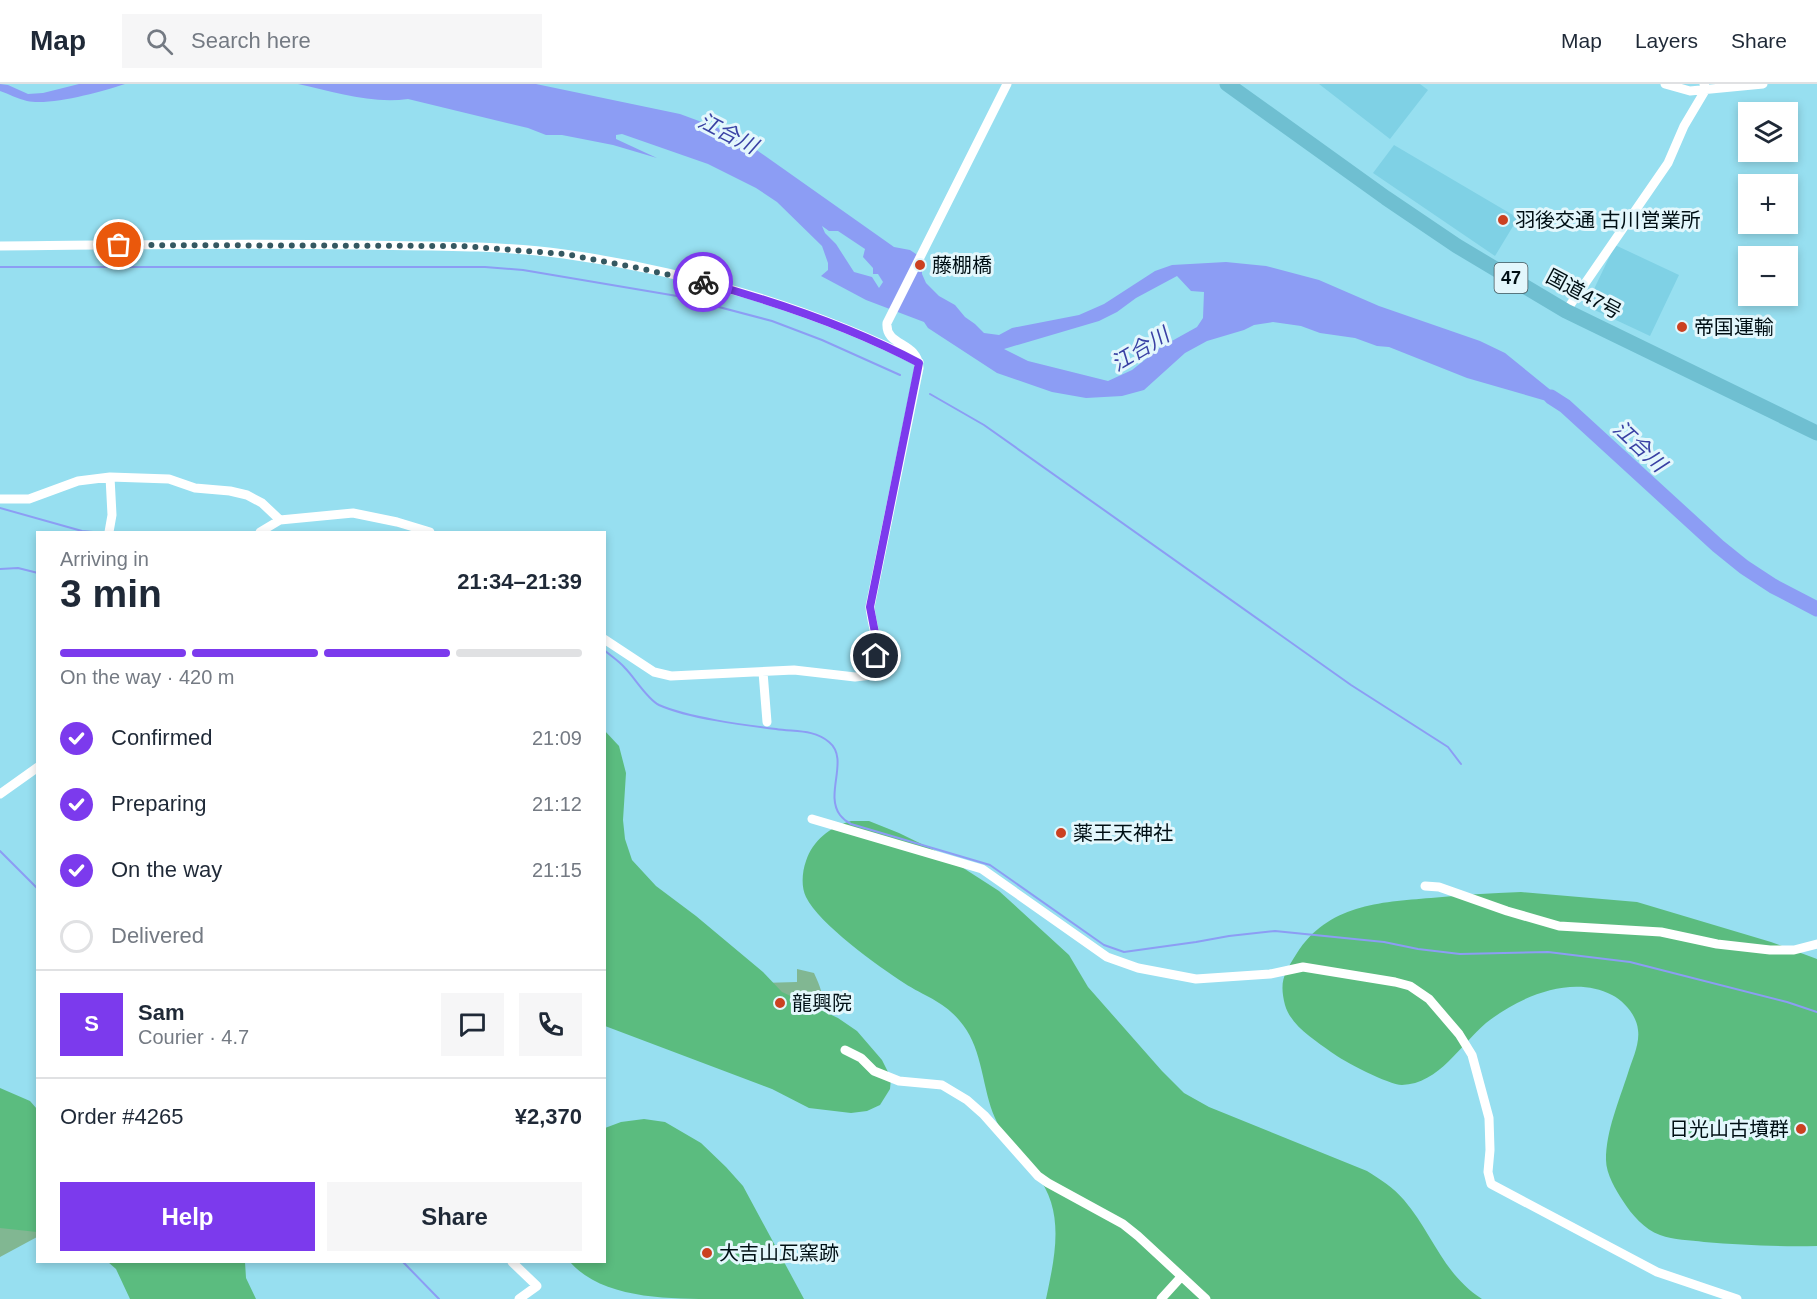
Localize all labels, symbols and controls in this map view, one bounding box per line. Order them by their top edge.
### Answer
search box [122,14,542,68]
text: Map [30,25,86,56]
icon: search [143,25,176,58]
text: Search here [191,28,311,53]
text: Map [1561,29,1602,52]
text: Layers [1635,29,1698,52]
text: Share [1731,29,1787,52]
map controls [1738,102,1798,306]
button: layers [1738,102,1798,162]
water label: 江合川 [695,108,763,158]
button: + [1738,174,1798,234]
place label: 羽後交通 古川営業所 [1515,209,1701,231]
marker: 羽後交通 古川営業所 [1496,213,1510,227]
pin [93,219,144,270]
icon: bag [102,228,135,261]
button: − [1738,246,1798,306]
courier [673,252,733,312]
place label: 藤棚橋 [932,254,992,276]
marker: 藤棚橋 [913,258,927,272]
road number: 47 [1494,263,1528,293]
street label: 国道47号 [1543,265,1625,323]
icon: bike [687,266,720,299]
place label: 帝国運輸 [1694,316,1774,338]
marker: 帝国運輸 [1675,320,1689,334]
water label: 江合川 [1107,322,1175,375]
water label: 江合川 [1609,416,1672,477]
text: Arriving in [60,548,149,570]
text: 21:34–21:39 [457,569,582,594]
text: 3 min [60,572,162,615]
pin [850,630,901,681]
icon: home [859,639,892,672]
text: On the way · 420 m [60,666,235,688]
icon: check [60,722,93,755]
text: Confirmed [111,725,212,750]
text: 21:09 [532,727,582,749]
icon: check [60,788,93,821]
text: Preparing [111,791,206,816]
text: 21:12 [532,793,582,815]
place label: 薬王天神社 [1073,822,1173,844]
marker: 薬王天神社 [1054,826,1068,840]
icon: check [60,854,93,887]
text: On the way [111,857,222,882]
text: 21:15 [532,859,582,881]
text: Delivered [111,923,204,948]
place label: 龍興院 [792,992,852,1014]
button: chat [441,993,504,1056]
button: phone [519,993,582,1056]
marker: 龍興院 [773,996,787,1010]
text: Sam [138,1000,184,1025]
text: S [84,1011,99,1036]
text: Courier · 4.7 [138,1026,249,1048]
text: Order #4265 [60,1104,184,1129]
text: ¥2,370 [515,1104,582,1129]
place label: 日光山古墳群 [1669,1118,1789,1140]
marker: 日光山古墳群 [1794,1122,1808,1136]
button: Help [60,1182,315,1251]
button: Share [327,1182,582,1251]
place label: 大吉山瓦窯跡 [719,1242,839,1264]
marker: 大吉山瓦窯跡 [700,1246,714,1260]

